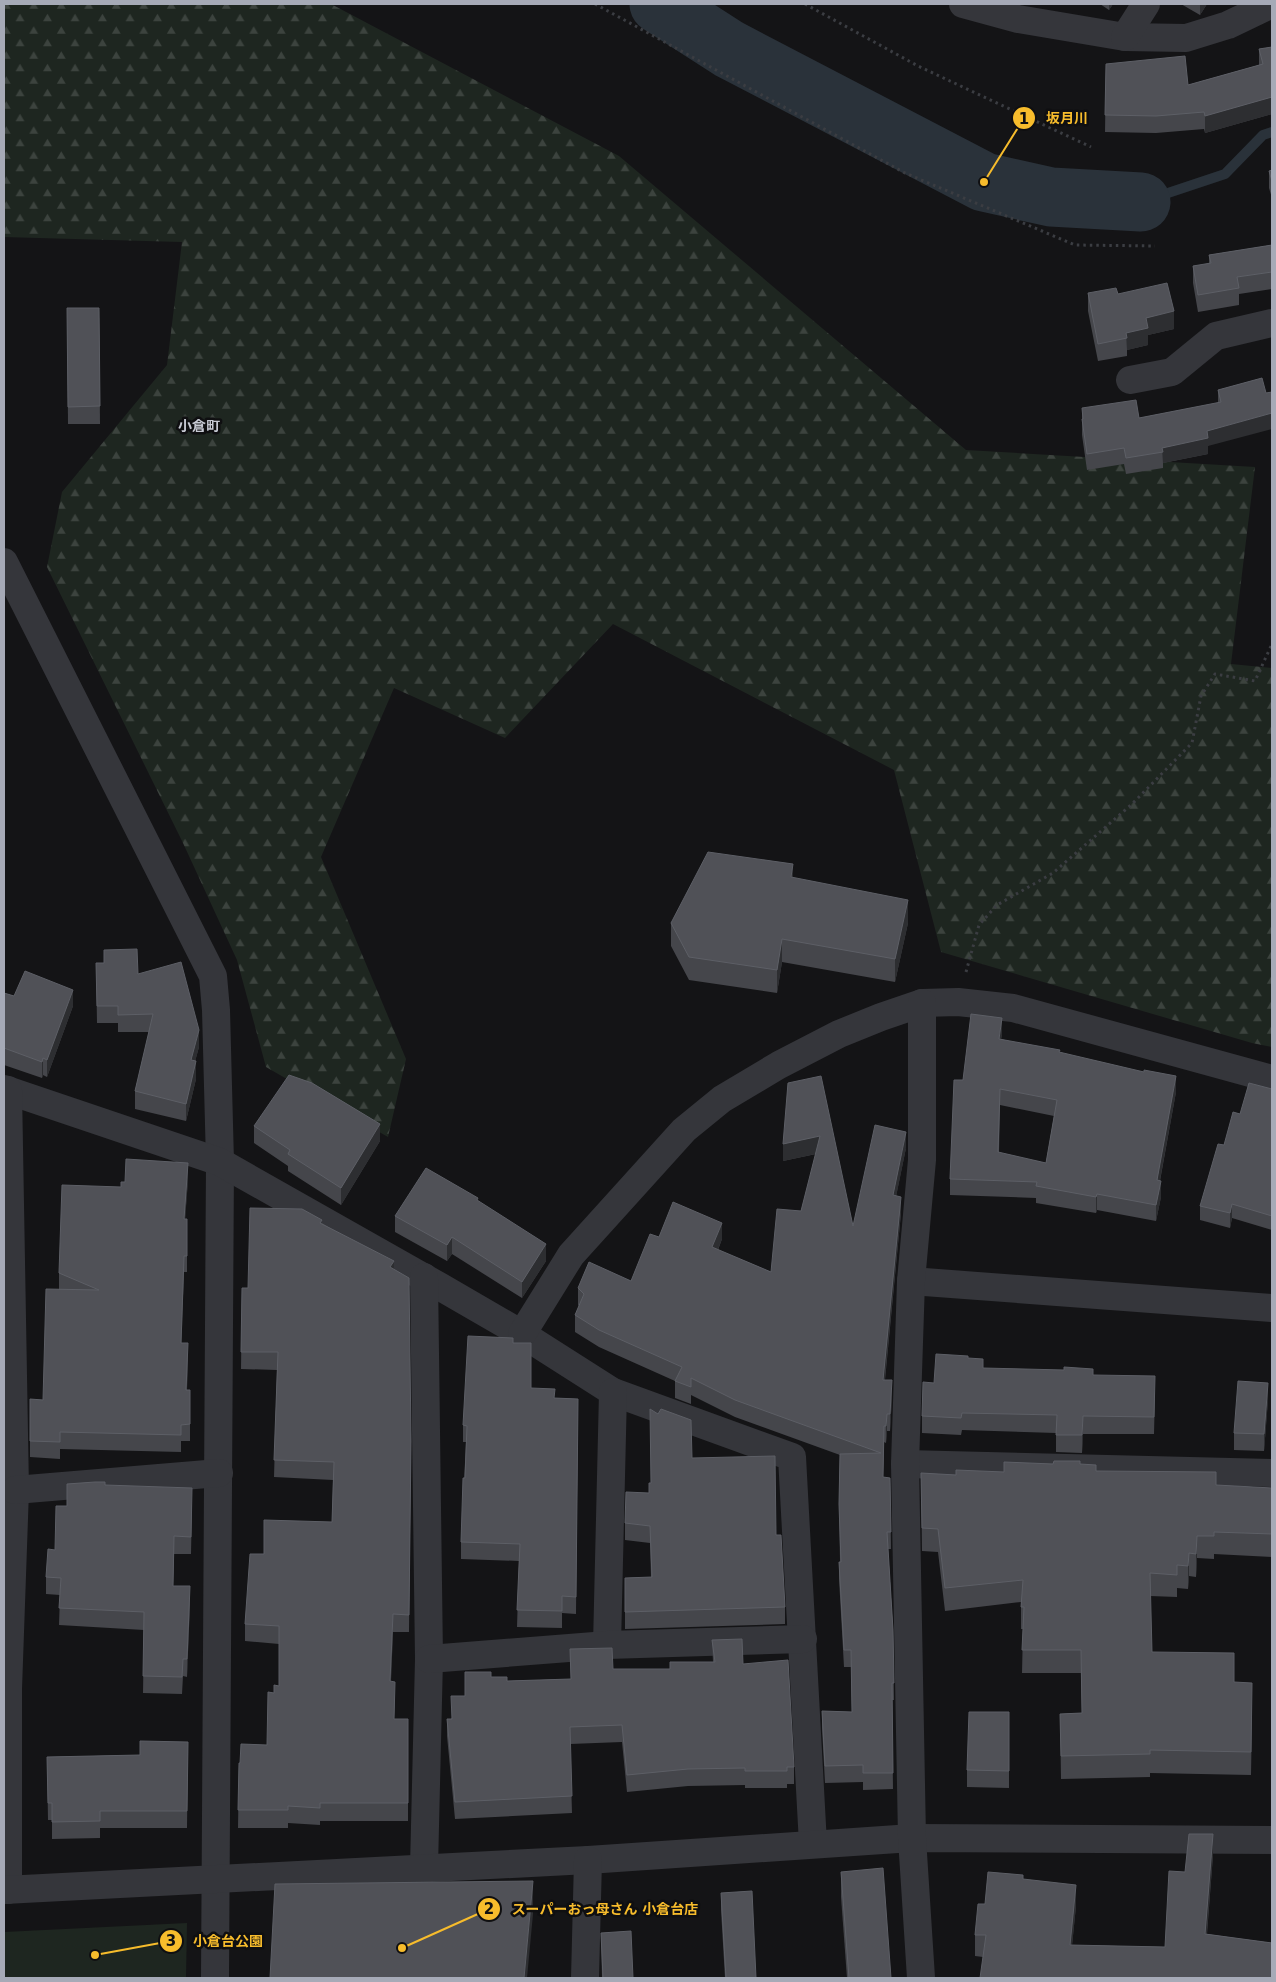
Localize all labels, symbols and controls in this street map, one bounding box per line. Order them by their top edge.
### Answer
callout: 坂月川 [1011,104,1098,133]
text: 1 [1019,110,1029,128]
text: 坂月川 [1046,110,1088,126]
district label: 小倉町 [178,418,220,434]
callout: スーパーおっ母さん 小倉台店 [476,1894,708,1923]
text: 2 [484,1900,494,1918]
text: スーパーおっ母さん 小倉台店 [512,1901,698,1917]
callout: 小倉台公園 [158,1927,273,1956]
text: 3 [166,1932,176,1950]
text: 小倉台公園 [193,1933,263,1949]

